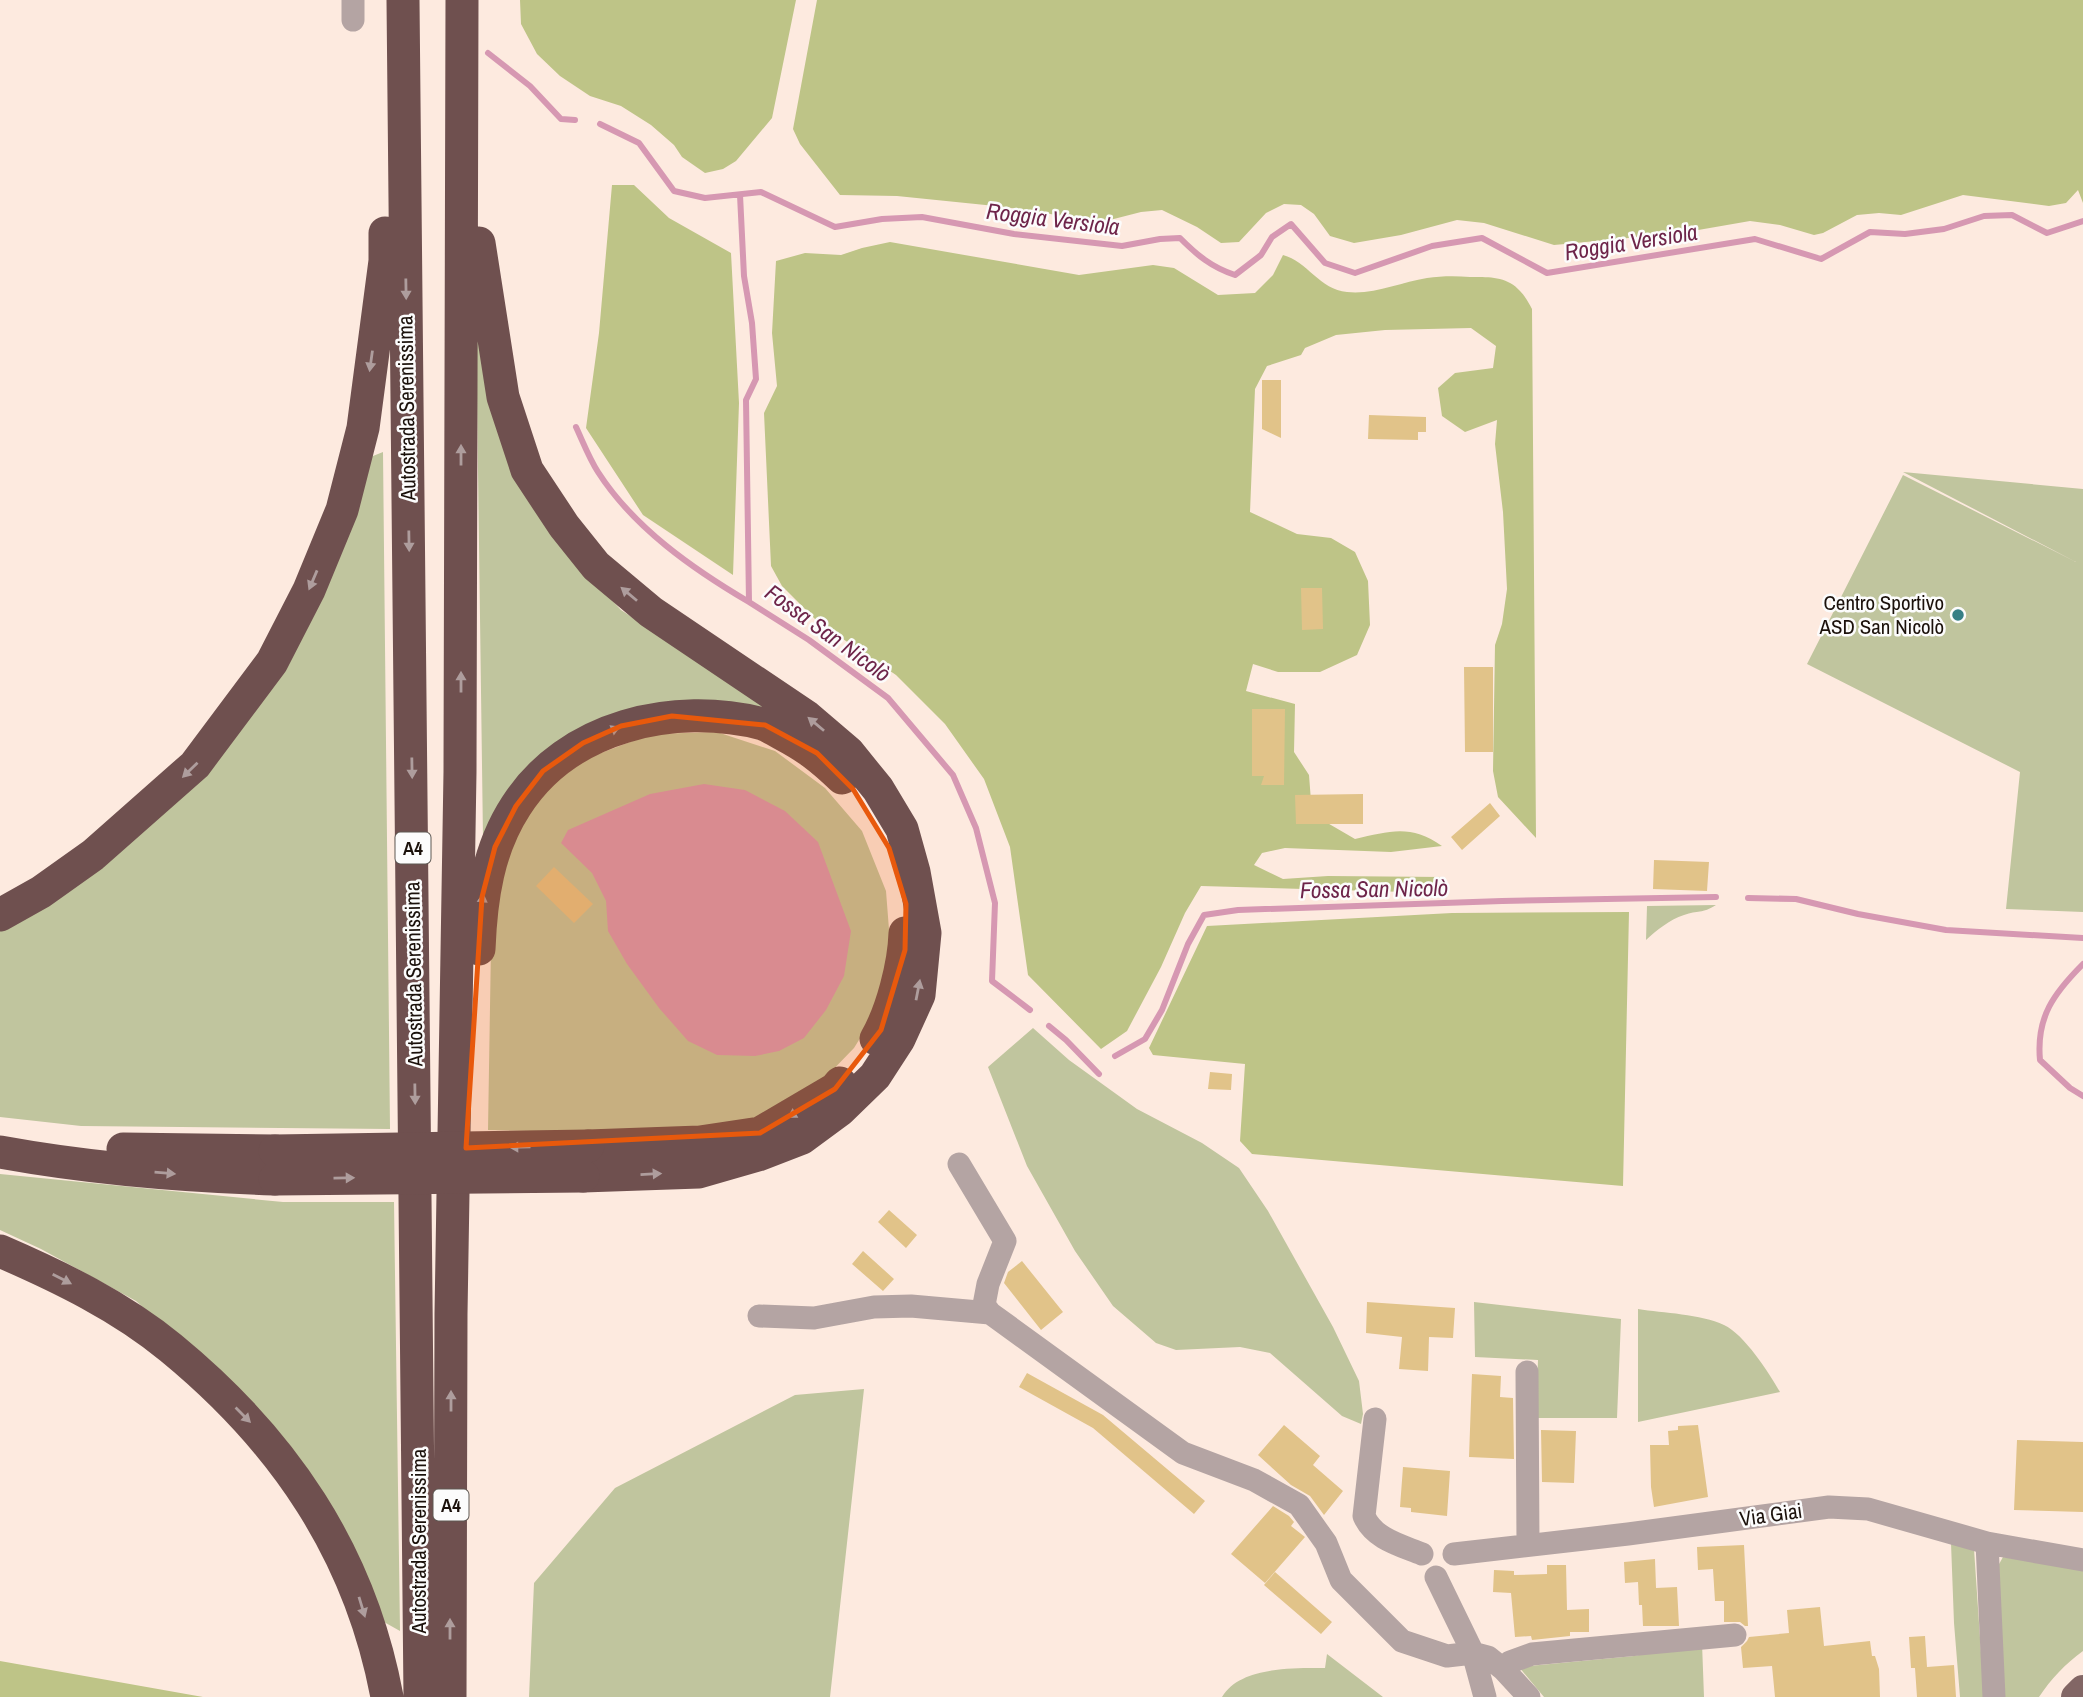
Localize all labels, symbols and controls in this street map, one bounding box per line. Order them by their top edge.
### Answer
water label: Roggia Versiola [985,195,1121,242]
water label: Roggia Versiola [1562,216,1700,267]
one-way arrow [400,278,412,300]
street label: Autostrada Serenissima [390,315,423,502]
one-way arrow [366,350,377,372]
one-way arrow [455,444,467,466]
one-way arrow [403,530,415,552]
one-way arrow [307,570,319,590]
water label: Fossa San Nicolò [759,577,897,689]
one-way arrow [621,587,638,602]
place label: Centro Sportivo ASD San Nicolò [1819,588,1944,641]
marker: Centro Sportivo ASD San Nicolò [1950,607,1966,623]
one-way arrow [455,671,466,693]
one-way arrow [807,717,824,732]
one-way arrow [600,725,621,736]
one-way arrow [406,757,418,779]
one-way arrow [181,761,198,778]
road number: A4 [396,832,430,863]
water label: Fossa San Nicolò [1300,872,1448,905]
street label: Autostrada Serenissima [397,881,430,1068]
one-way arrow [477,893,488,915]
one-way arrow [913,979,924,1001]
one-way arrow [409,1083,421,1105]
one-way arrow [788,1106,807,1118]
one-way arrow [508,1141,530,1153]
one-way arrow [154,1168,176,1179]
one-way arrow [640,1169,662,1180]
one-way arrow [333,1172,355,1184]
one-way arrow [52,1274,72,1285]
one-way arrow [445,1390,457,1412]
one-way arrow [234,1407,251,1423]
street label: Autostrada Serenissima [404,1448,433,1634]
road number: A4 [434,1490,468,1520]
street label: Via Giai [1738,1496,1804,1533]
one-way arrow [358,1596,368,1617]
one-way arrow [445,1618,456,1640]

